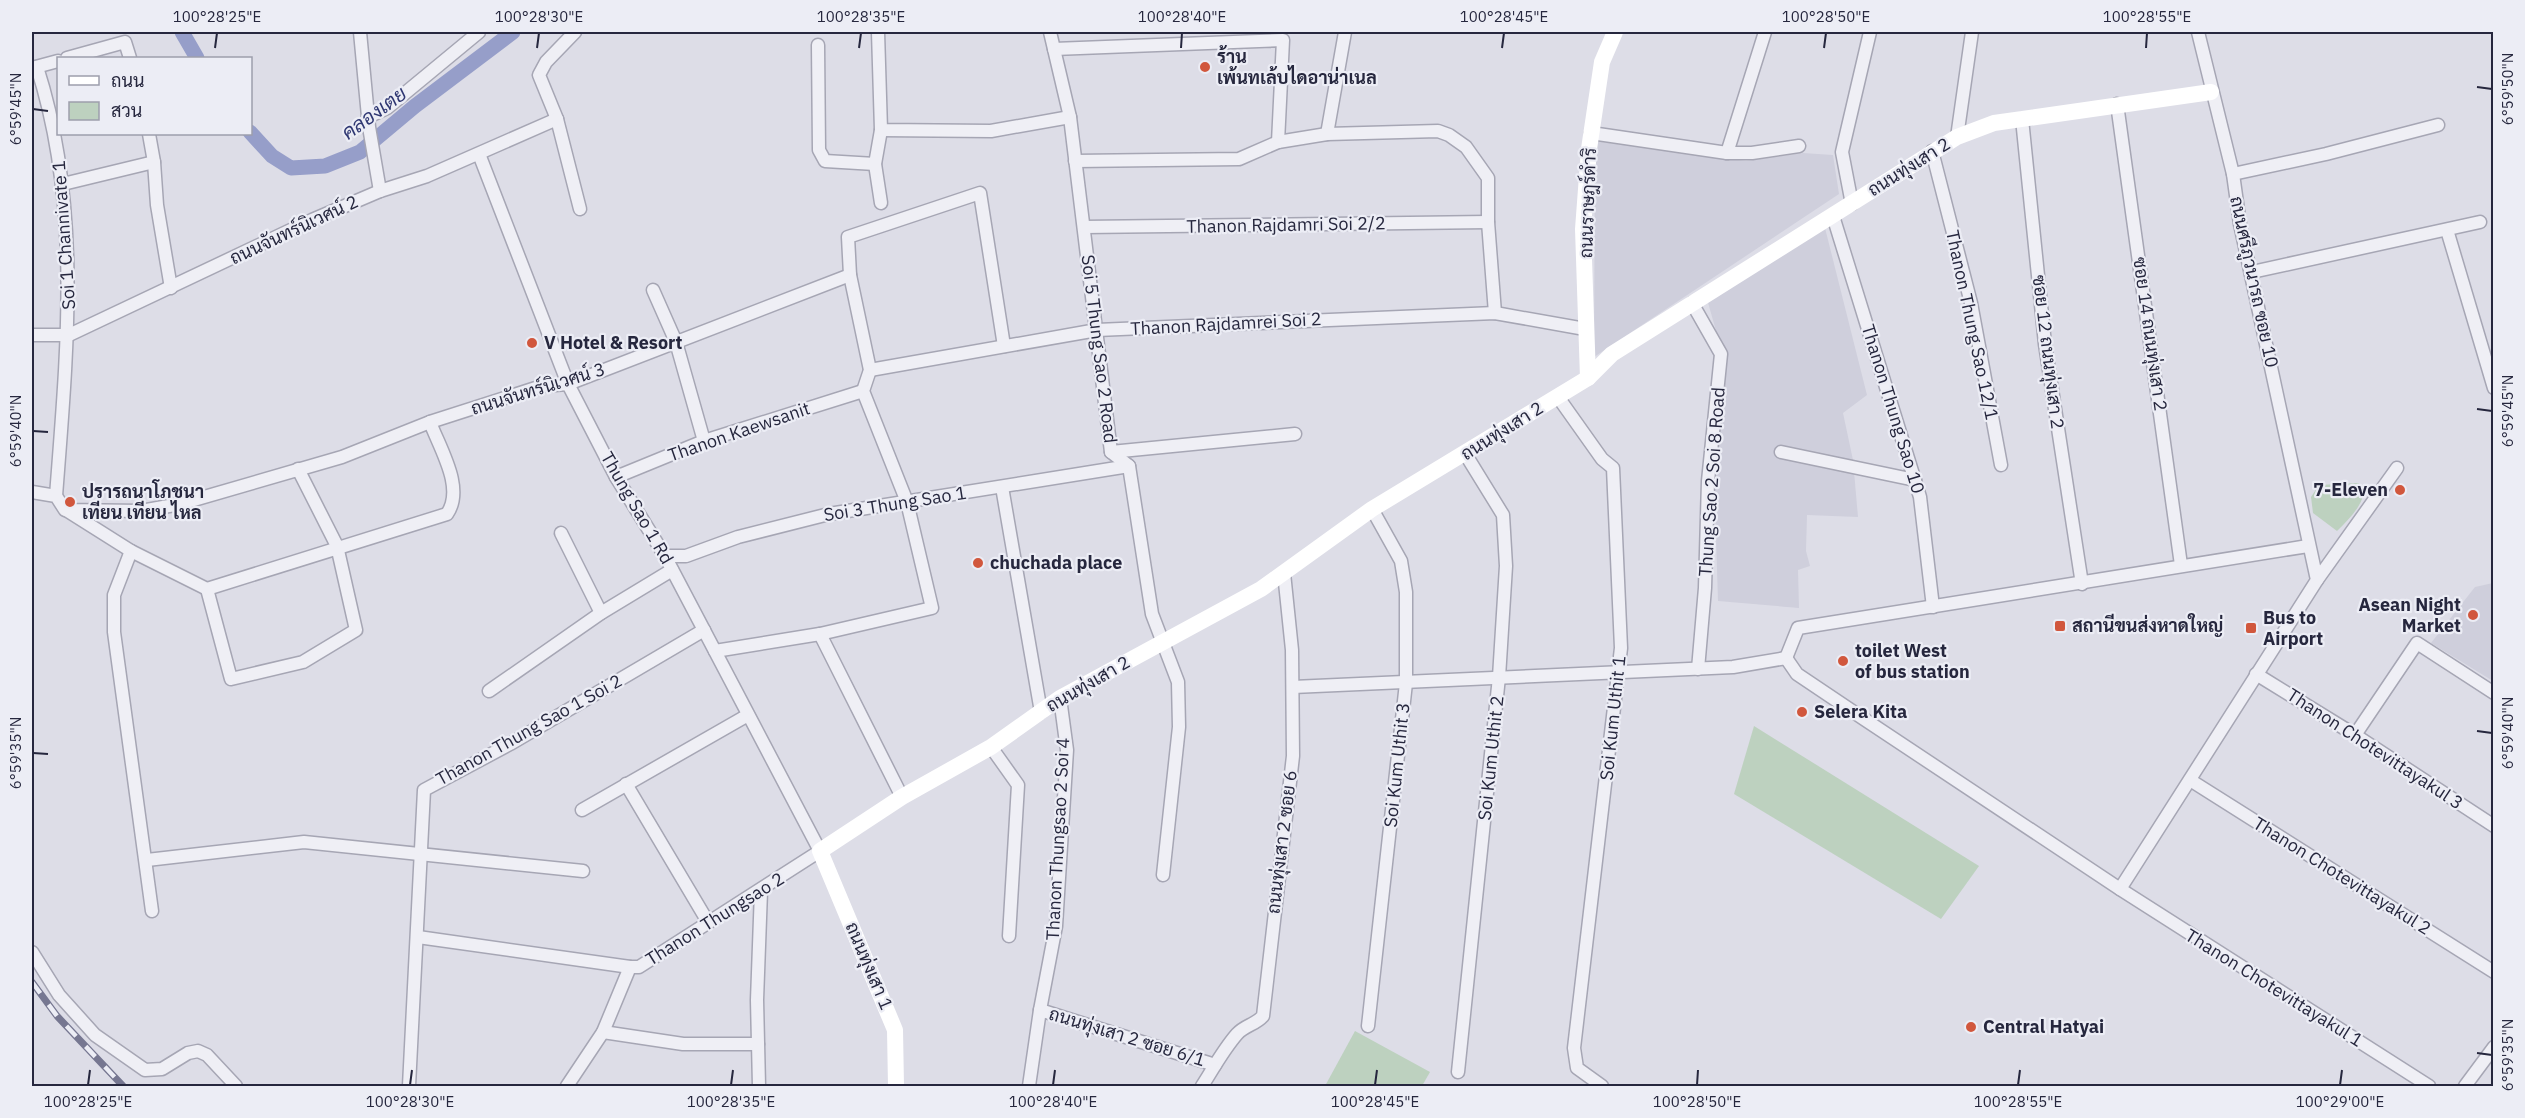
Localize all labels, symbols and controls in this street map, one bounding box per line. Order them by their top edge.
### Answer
text: 100°28'25"E [173,7,261,26]
text: 100°28'30"E [495,7,583,26]
text: 100°28'35"E [817,7,905,26]
text: 100°28'40"E [1138,7,1226,26]
text: 100°28'45"E [1460,7,1548,26]
text: 100°28'50"E [1782,7,1870,26]
text: 100°28'55"E [2103,7,2191,26]
place label: ร้าน เพ้นทเล้บไดอาน่าเนล [1217,45,1377,89]
text: 6°59'50"N [2498,53,2517,125]
legend [57,57,252,135]
marker: ร้าน เพ้นทเล้บไดอาน่าเนล [1198,60,1212,74]
text: ถนน [111,69,144,92]
text: 6°59'45"N [6,73,25,145]
water label: คลองเตย [336,80,412,145]
text: สวน [111,99,142,122]
street label: ถนนทุ่งเสา 2 [1863,132,1955,202]
street label: ถนนราษฎร์ดำริ [1573,147,1602,259]
street label: Soi 1 Channivate 1 [47,160,80,311]
street label: ถนนจันทร์นิเวศน์ 2 [226,189,362,269]
street label: ถนนศรีภูวนารถ ซอย 10 [2223,194,2285,370]
street label: Thanon Rajdamri Soi 2/2 [1186,211,1386,238]
street label: Thanon Thung Sao 12/1 [1941,228,2004,422]
street label: Soi 5 Thung Sao 2 Road [1077,253,1122,445]
street label: ซอย 14 ถนนทุ่งเสา 2 [2127,255,2173,413]
street label: ซอย 12 ถนนทุ่งเสา 2 [2027,273,2069,431]
street label: Thanon Rajdamrei Soi 2 [1130,307,1322,340]
street label: Thanon Thung Sao 10 [1857,322,1930,496]
place label: V Hotel & Resort [544,331,682,354]
marker: V Hotel & Resort [525,336,539,350]
street label: ถนนจันทร์นิเวศน์ 3 [468,356,608,420]
text: 6°59'45"N [2498,375,2517,447]
street label: Thung Sao 2 Soi 8 Road [1693,386,1730,577]
text: 6°59'40"N [6,395,25,467]
street label: Thanon Kaewsanit [665,396,813,467]
street label: ถนนทุ่งเสา 2 [1456,396,1548,466]
street label: Thung Sao 1 Rd [596,448,679,568]
place label: 7-Eleven [2313,478,2388,501]
place label: ปรารถนาโภชนา เทียน เทียน ไหล [82,479,204,524]
street label: Soi 3 Thung Sao 1 [822,481,968,526]
marker: 7-Eleven [2393,483,2407,497]
marker: ปรารถนาโภชนา เทียน เทียน ไหล [63,495,77,509]
place label: chuchada place [990,551,1122,574]
marker: chuchada place [971,556,985,570]
place label: Asean Night Market [2359,593,2461,637]
place label: Bus to Airport [2263,606,2323,650]
marker: Asean Night Market [2466,608,2480,622]
place label: สถานีขนส่งหาดใหญ่ [2072,613,2223,637]
marker: สถานีขนส่งหาดใหญ่ [2053,619,2067,633]
marker: Bus to Airport [2244,621,2258,635]
place label: toilet West of bus station [1855,639,1970,683]
street label: ถนนทุ่งเสา 2 [1042,650,1134,718]
street label: Soi Kum Uthit 1 [1595,654,1630,781]
marker: toilet West of bus station [1836,654,1850,668]
street label: Thanon Thung Sao 1 Soi 2 [432,669,626,790]
street label: Thanon Chotevittayakul 3 [2283,683,2468,814]
street label: Soi Kum Uthit 2 [1473,694,1508,821]
text: 6°59'40"N [2498,697,2517,769]
place label: Selera Kita [1814,700,1907,723]
street label: Soi Kum Uthit 3 [1379,701,1414,828]
marker: Selera Kita [1795,705,1809,719]
text: 6°59'35"N [6,717,25,789]
street label: Thanon Thungsao 2 Soi 4 [1041,737,1074,941]
street label: ถนนทุ่งเสา 2 ซอย 6 [1261,769,1303,915]
street label: Thanon Chotevittayakul 2 [2249,811,2436,940]
street label: Thanon Thungsao 2 [641,867,788,970]
street label: ถนนทุ่งเสา 1 [840,918,898,1014]
street label: Thanon Chotevittayakul 1 [2181,923,2368,1052]
street label: ถนนทุ่งเสา 2 ซอย 6/1 [1046,1002,1208,1072]
place label: Central Hatyai [1983,1015,2104,1038]
text: 6°59'35"N [2498,1019,2517,1091]
marker: Central Hatyai [1964,1020,1978,1034]
text: 100°28'25"E [44,1092,132,1111]
text: 100°28'30"E [366,1092,454,1111]
text: 100°28'35"E [687,1092,775,1111]
text: 100°28'40"E [1009,1092,1097,1111]
text: 100°28'45"E [1331,1092,1419,1111]
text: 100°28'50"E [1653,1092,1741,1111]
text: 100°28'55"E [1974,1092,2062,1111]
text: 100°29'00"E [2296,1092,2384,1111]

